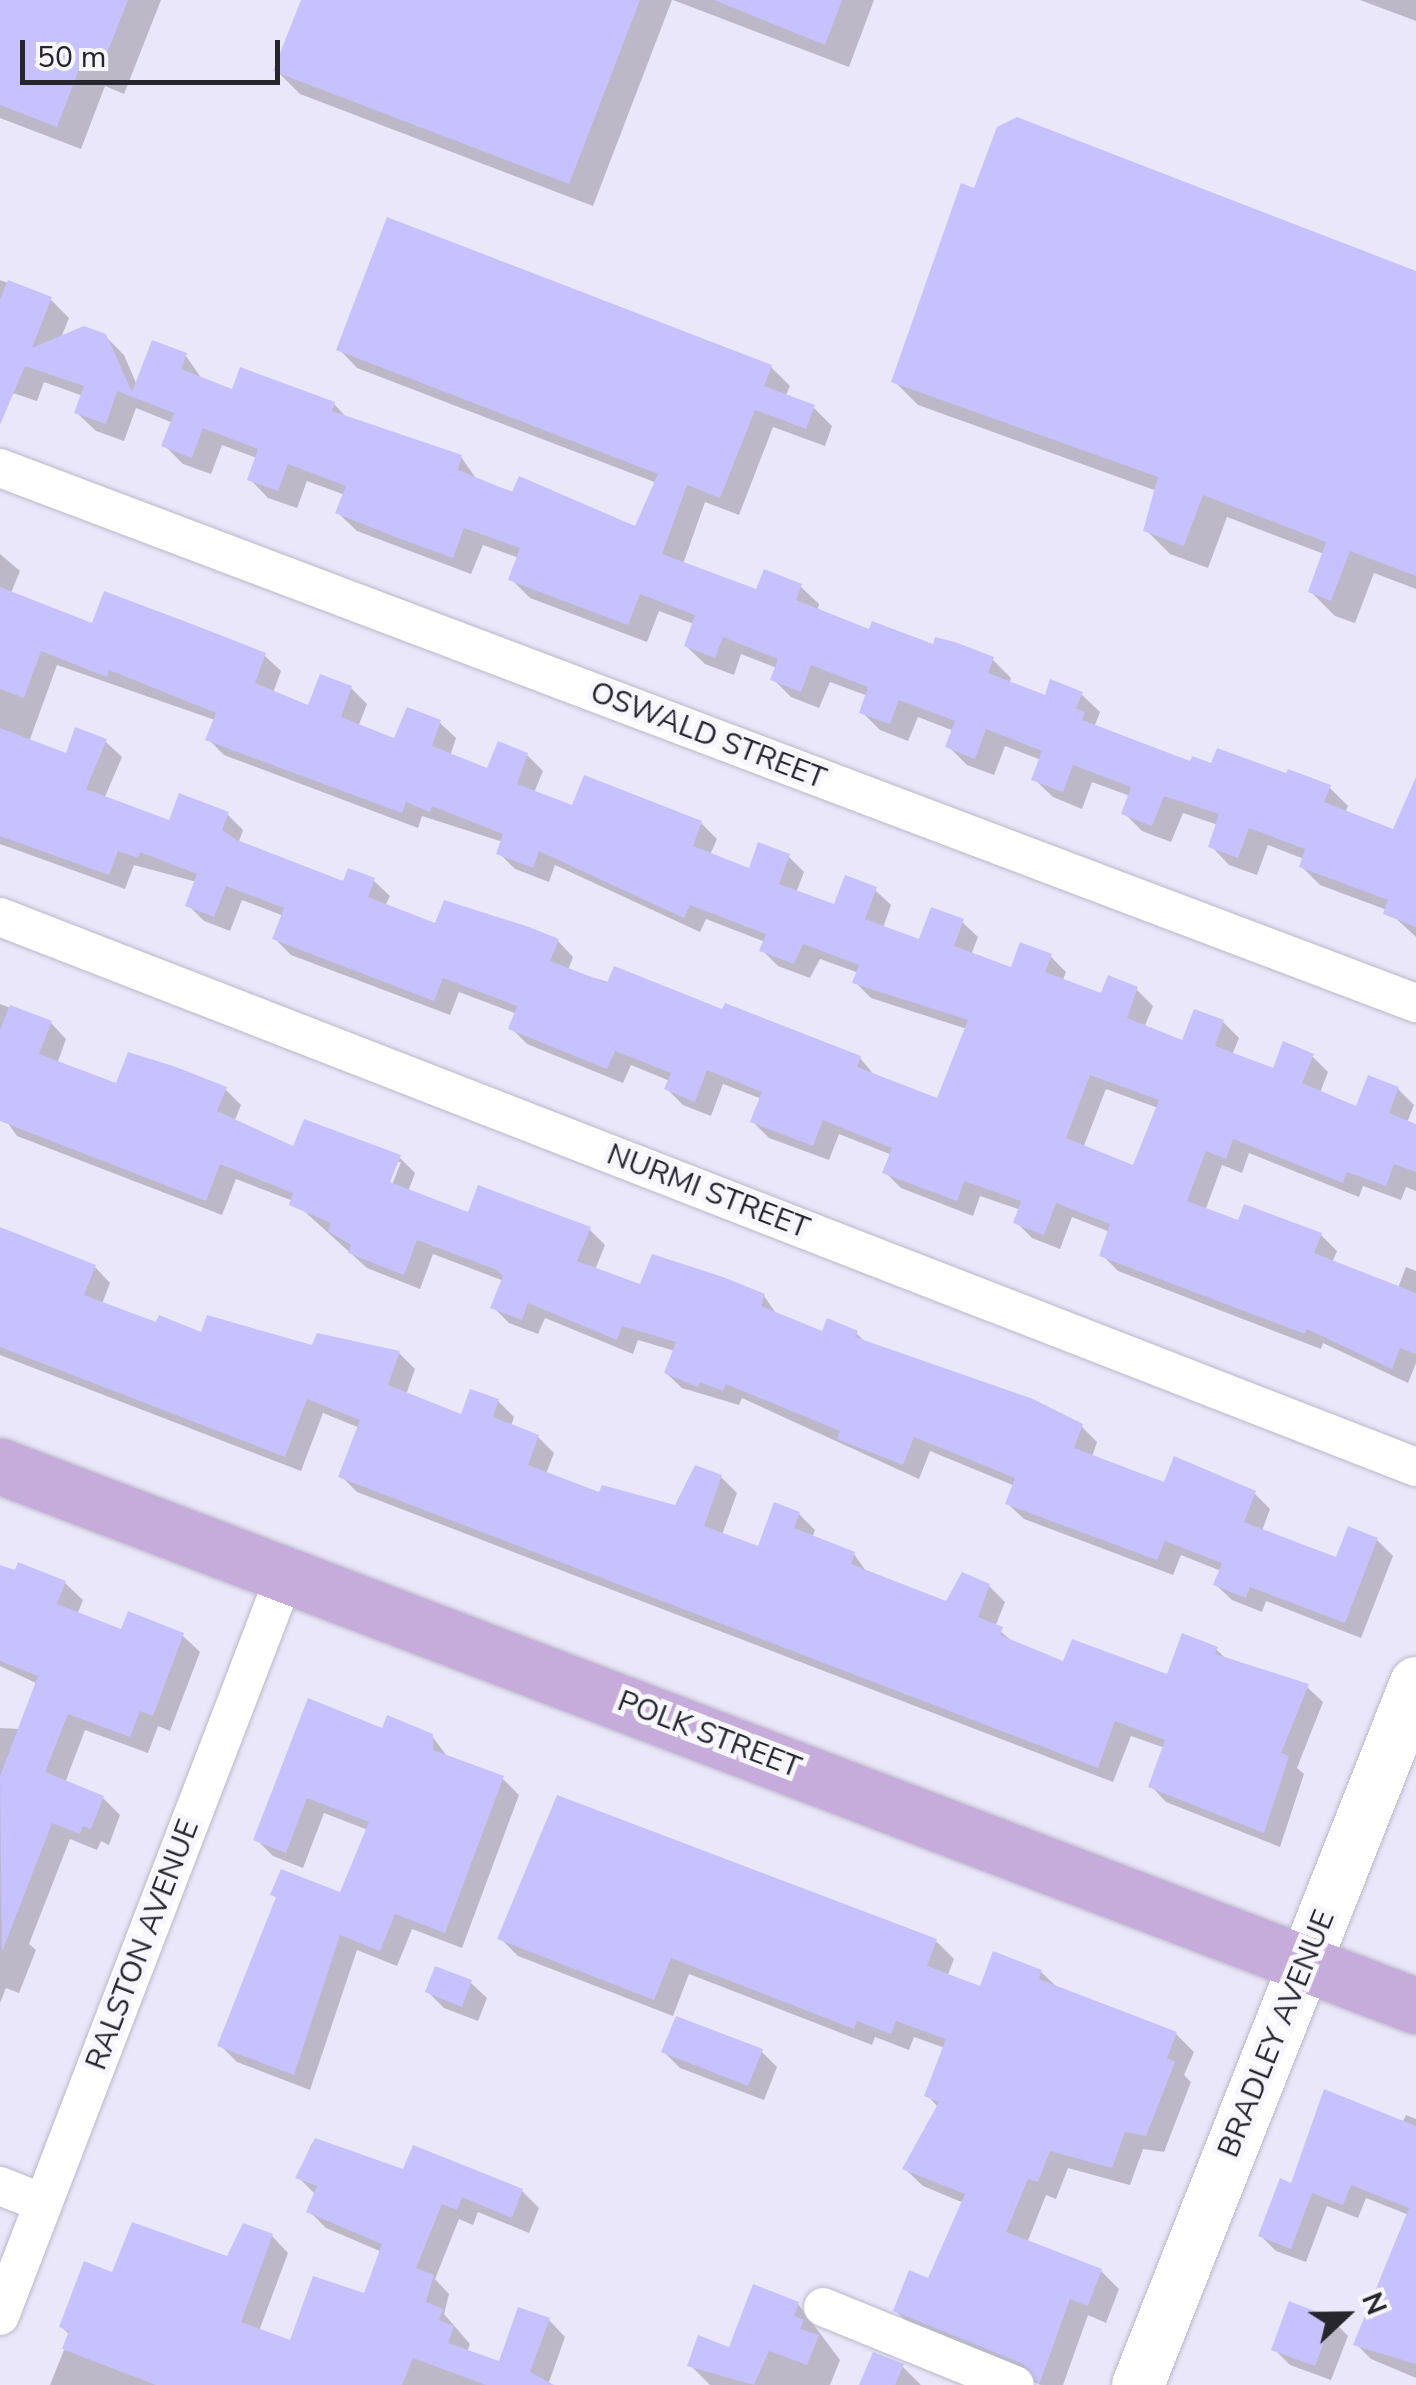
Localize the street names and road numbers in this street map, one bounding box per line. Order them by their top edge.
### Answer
street label: OSWALD STREET [585,675,831,797]
street label: NURMI STREET [602,1137,814,1247]
street label: POLK STREET [612,1684,806,1786]
street label: RALSTON AVENUE [79,1815,207,2075]
street label: BRADLEY AVENUE [1211,1905,1343,2163]

